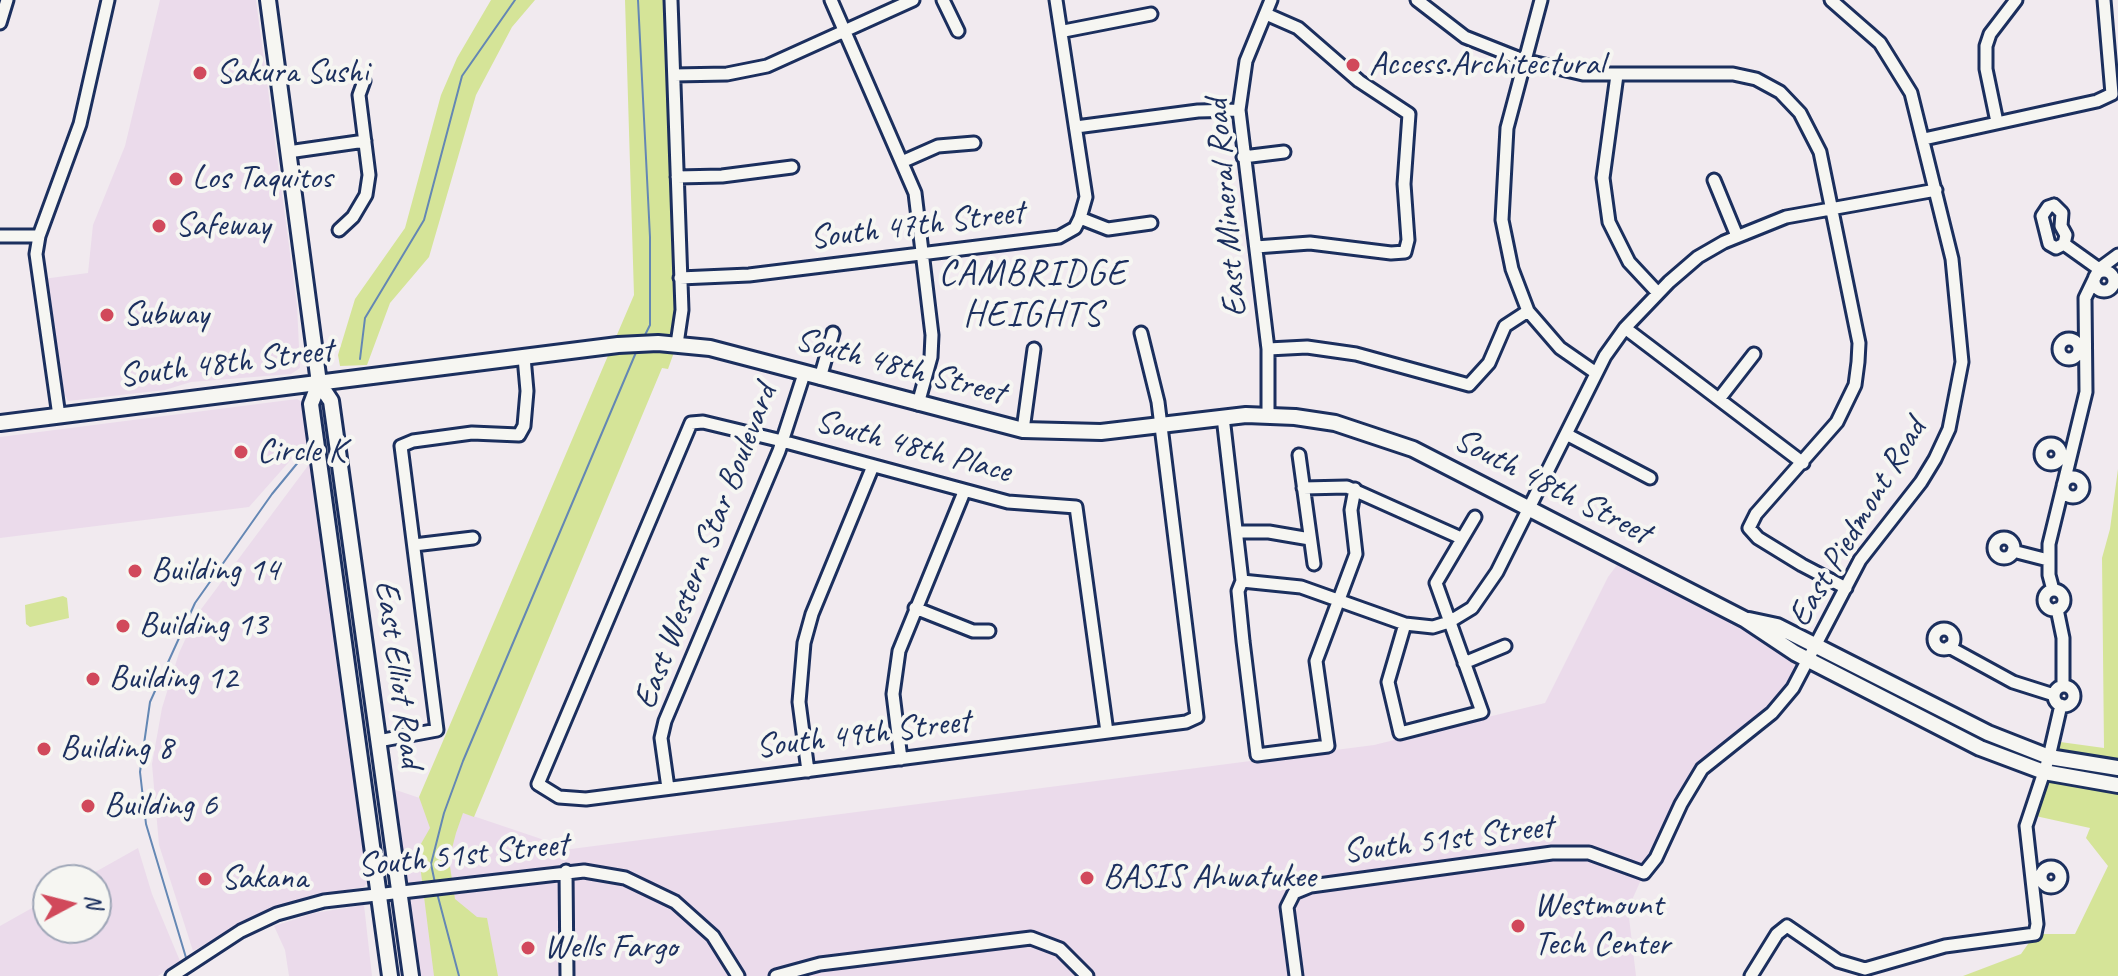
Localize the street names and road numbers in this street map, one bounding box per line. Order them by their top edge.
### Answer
street label: East Mineral Road [1197,97,1257,319]
street label: South 47th Street [808,193,1026,259]
street label: South 48th Street [791,319,1009,415]
street label: South 48th Street [117,331,335,397]
street label: East Western Star Boulevard [625,379,787,715]
street label: South 48th Place [811,401,1015,493]
street label: East Piedmont Road [1780,412,1936,634]
street label: South 48th Street [1447,420,1657,554]
street label: East Elliot Road [365,578,431,770]
street label: South 49th Street [754,702,972,768]
street label: South 51st Street [1341,807,1555,873]
street label: South 51st Street [356,825,570,887]

